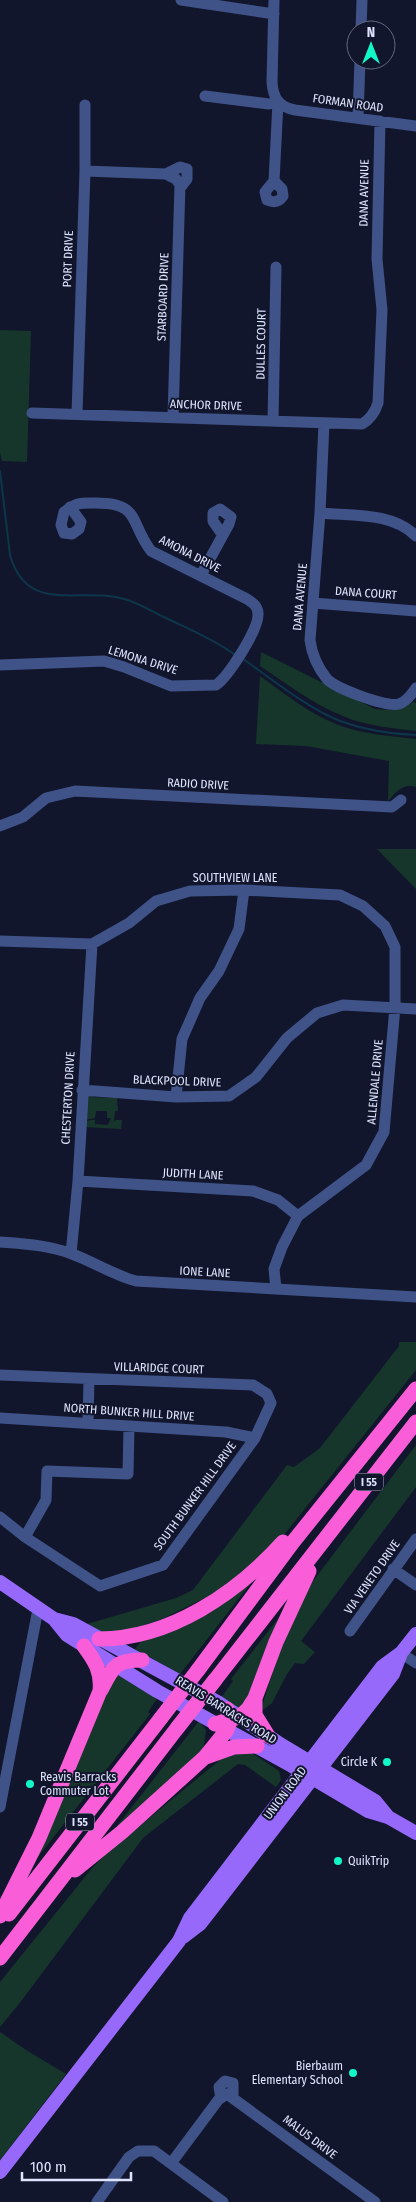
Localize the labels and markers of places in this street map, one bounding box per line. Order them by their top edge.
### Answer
place label: Circle K [341,1755,378,1769]
marker: Circle K [381,1756,393,1768]
place label: Reavis Barracks Commuter Lot [40,1770,116,1798]
marker: Reavis Barracks Commuter Lot [24,1778,36,1790]
place label: QuikTrip [348,1854,389,1868]
marker: QuikTrip [332,1855,344,1867]
place label: Bierbaum Elementary School [252,2059,343,2087]
marker: Bierbaum Elementary School [347,2067,359,2079]

